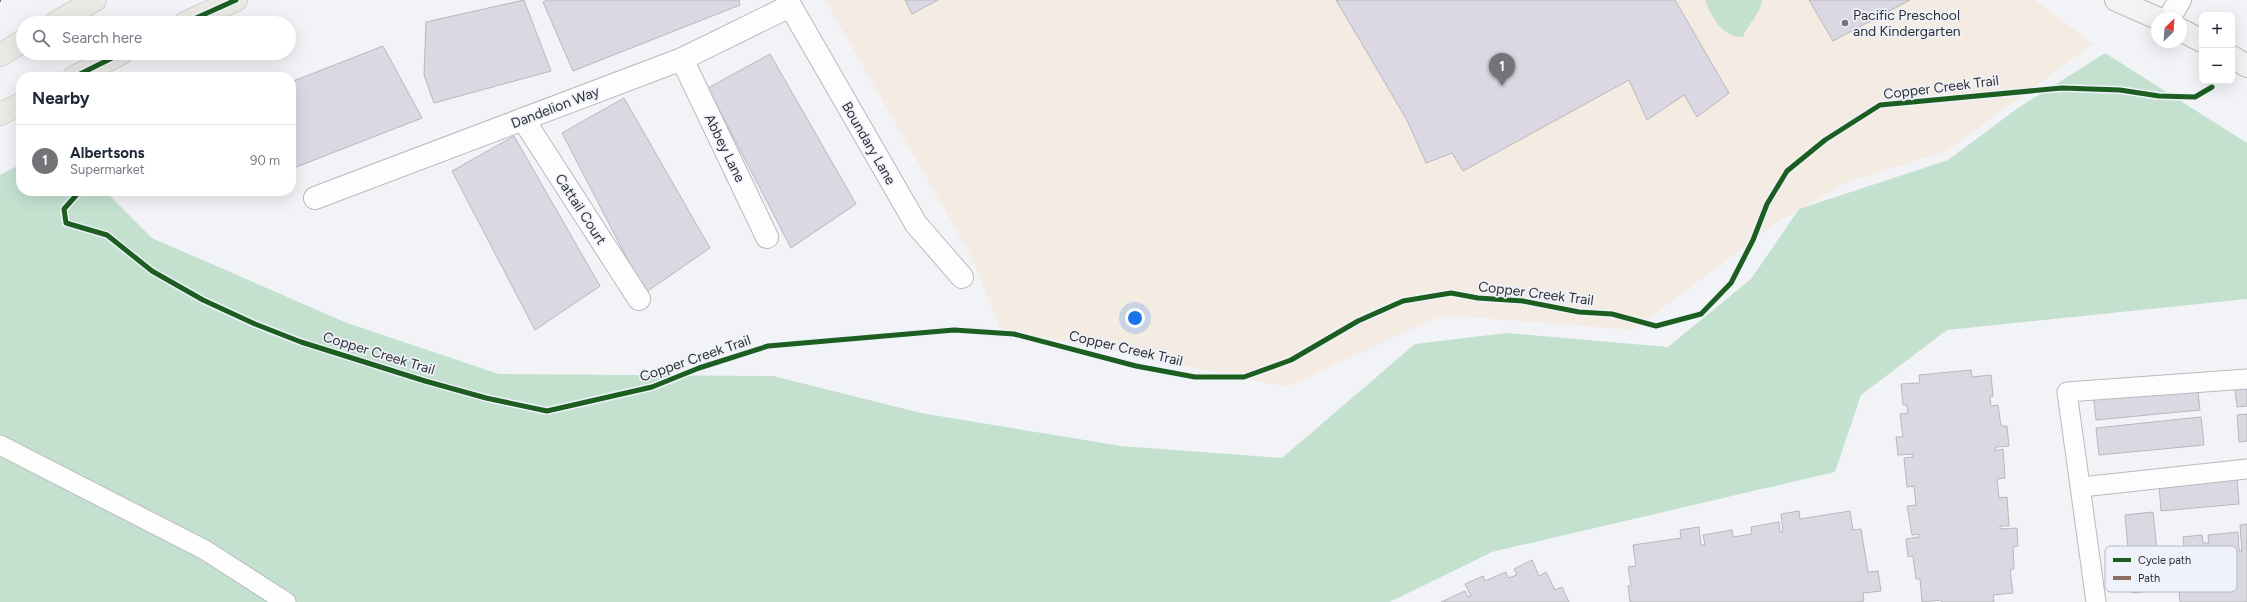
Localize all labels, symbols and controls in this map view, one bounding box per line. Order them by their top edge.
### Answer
place label: Pacific Preschool and Kindergarten [1853,7,1961,40]
north arrow [2151,12,2187,48]
map controls [2199,12,2235,84]
button: + [2199,12,2235,48]
search box [16,16,296,60]
marker: Pacific Preschool and Kindergarten [1840,18,1850,28]
icon: search [30,27,52,49]
text: Search here [62,29,142,47]
button: − [2199,48,2235,84]
pin: 1 [1489,53,1515,86]
street label: Copper Creek Trail [1882,72,2000,103]
street label: Dandelion Way [509,83,602,132]
text: Nearby [32,88,90,108]
street label: Boundary Lane [838,99,899,188]
street label: Abbey Lane [701,111,749,186]
text: Albertsons [70,144,145,162]
text: 1 [42,153,48,168]
text: 90 m [250,153,280,168]
text: Supermarket [70,162,145,177]
street label: Cattail Court [551,171,610,248]
street label: Copper Creek Trail [1477,278,1595,309]
your location [1125,308,1145,328]
street label: Copper Creek Trail [1067,327,1184,370]
street label: Copper Creek Trail [321,328,437,379]
street label: Copper Creek Trail [637,332,753,385]
legend [2105,546,2237,592]
text: Cycle path [2138,554,2191,567]
text: Path [2138,572,2160,585]

